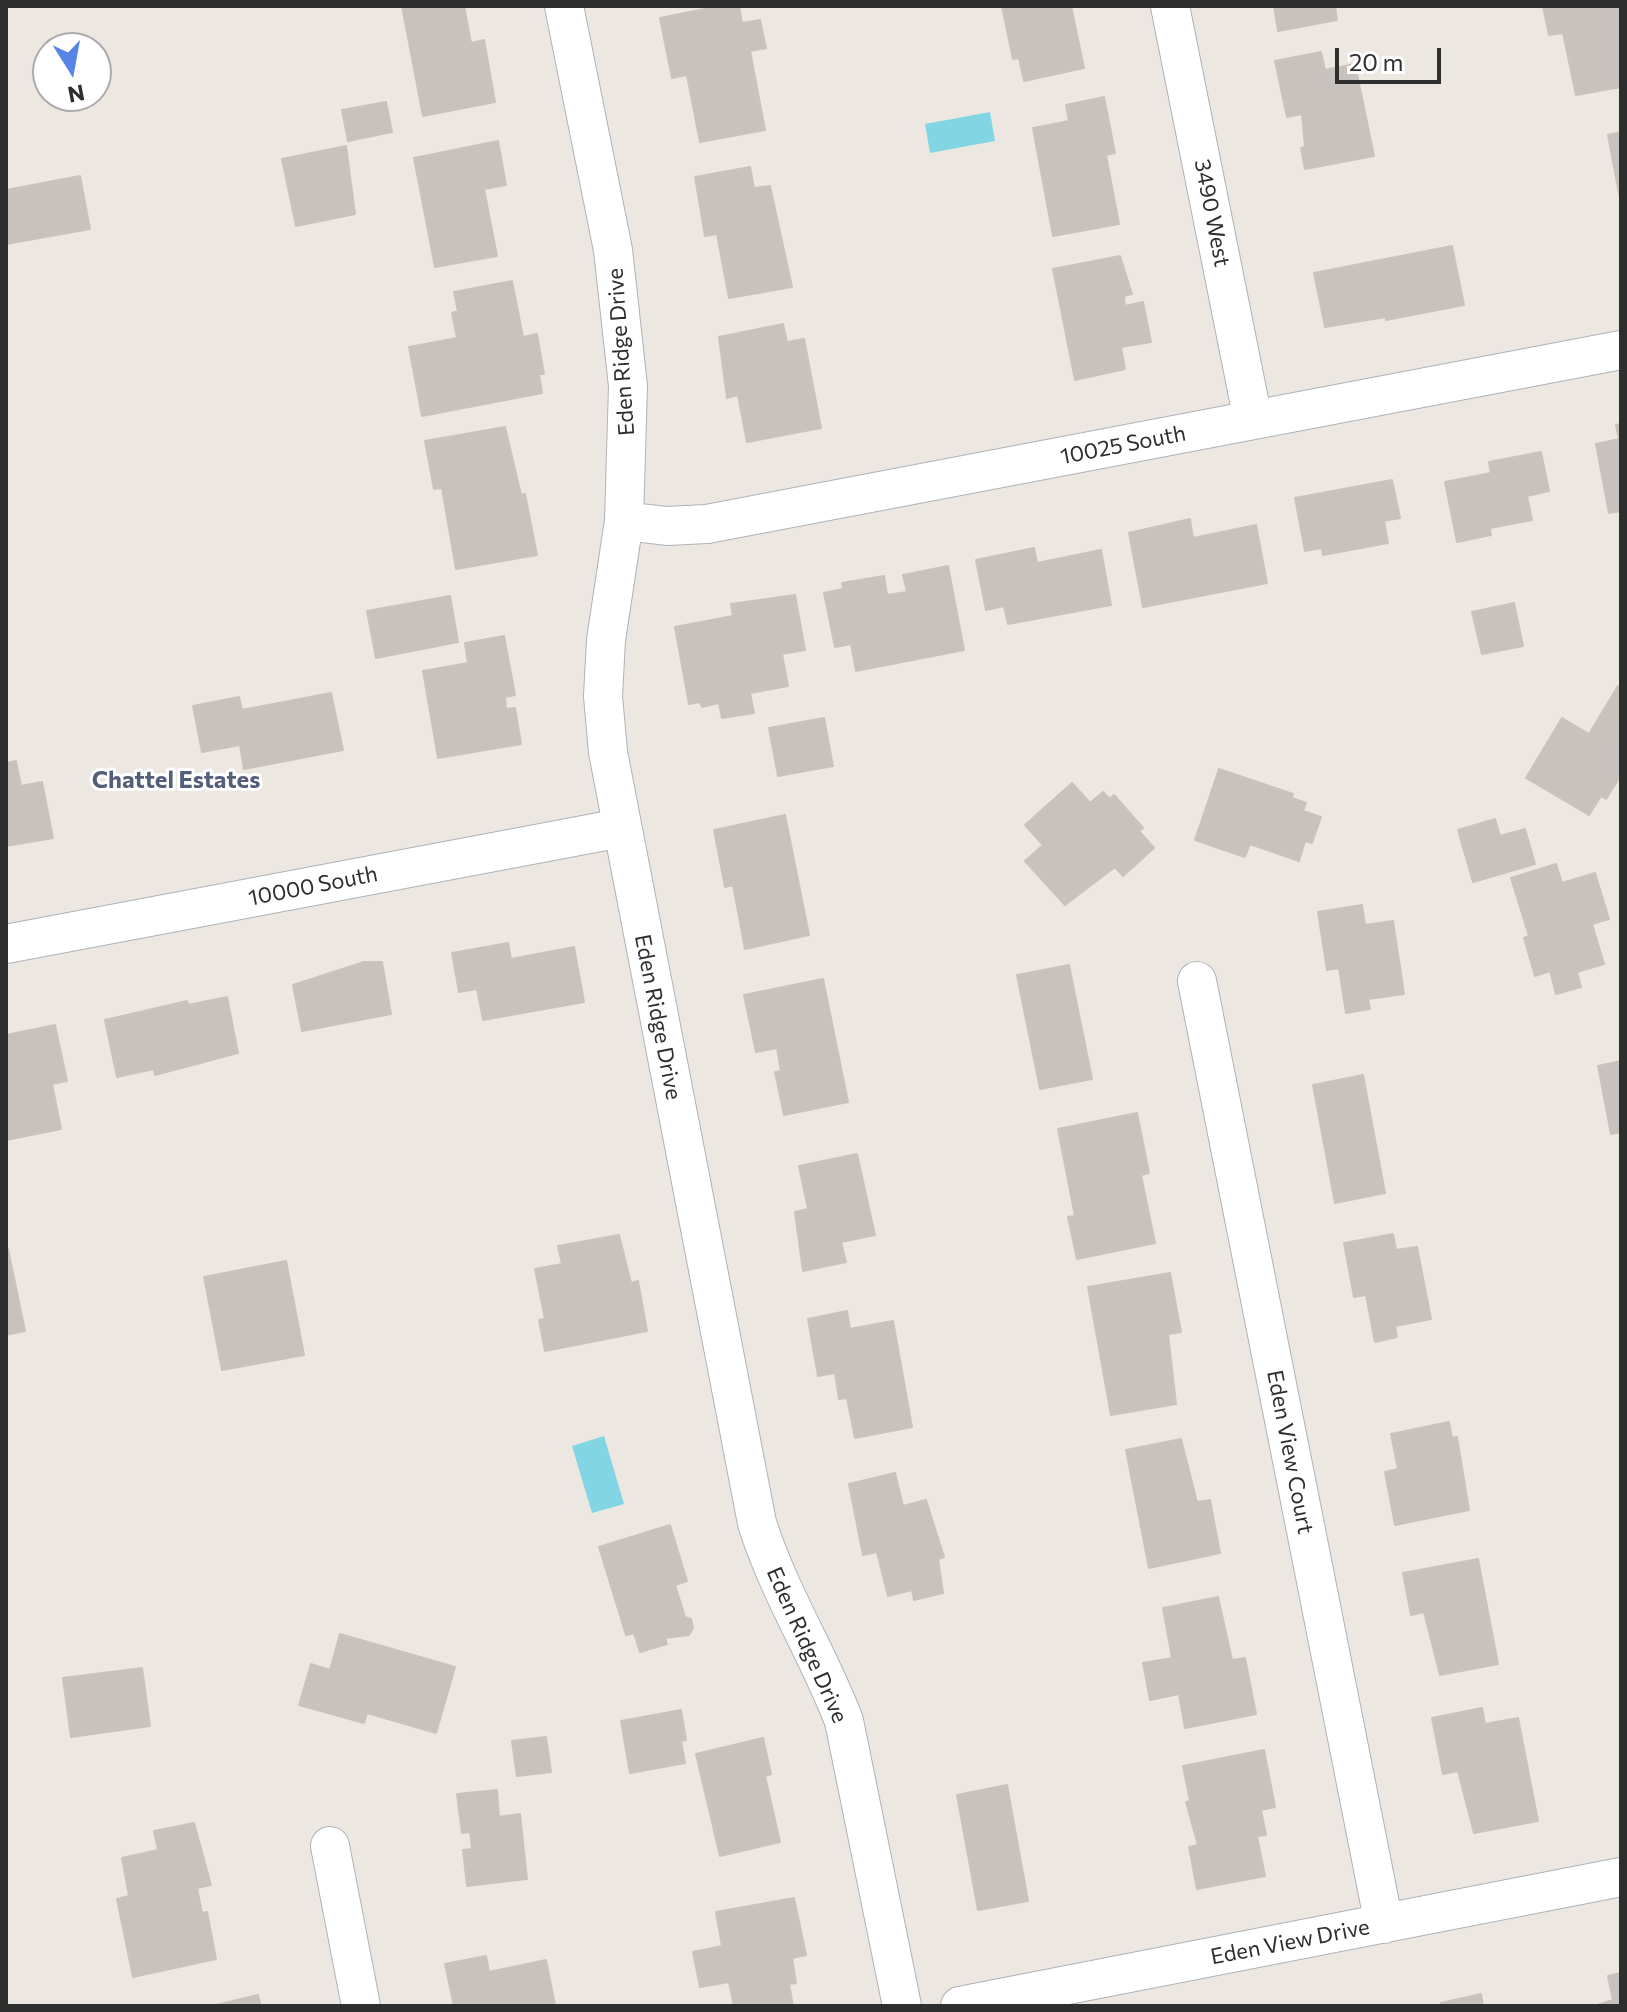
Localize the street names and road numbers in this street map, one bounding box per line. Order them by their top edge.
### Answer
street label: 3490 West [1189,157,1235,269]
street label: Eden Ridge Drive [602,267,640,437]
street label: 10025 South [1058,420,1188,470]
street label: 10000 South [246,861,380,911]
street label: Eden Ridge Drive [629,932,687,1102]
street label: Eden View Court [1261,1368,1319,1536]
street label: Eden Ridge Drive [761,1563,853,1727]
street label: Eden View Drive [1208,1914,1372,1970]

